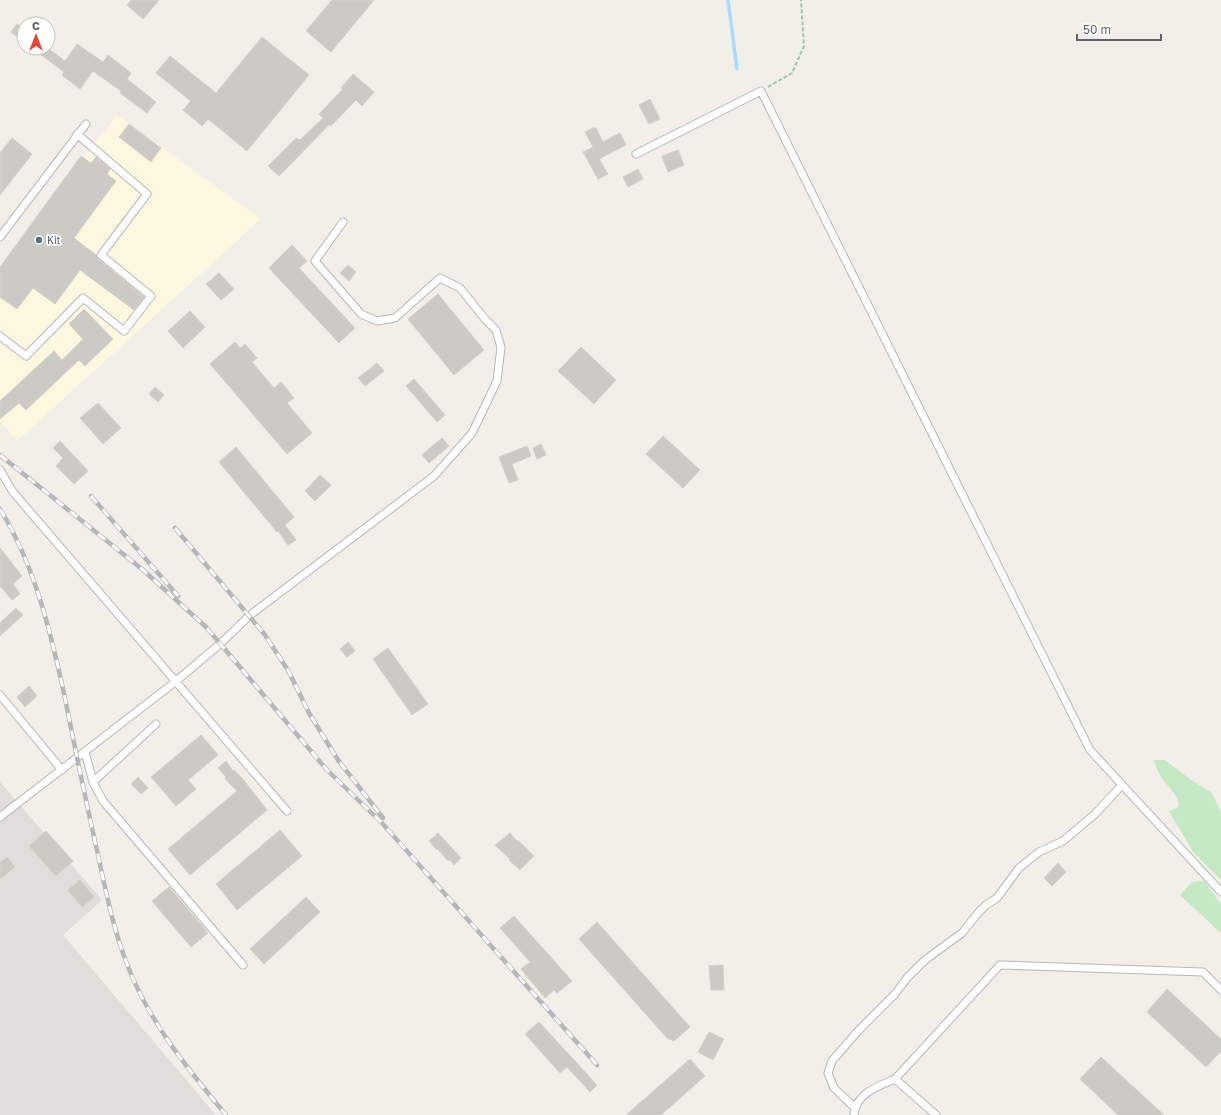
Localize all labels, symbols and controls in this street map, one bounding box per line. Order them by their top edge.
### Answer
north arrow [16,16,56,56]
scale bar [1077,16,1161,42]
text: С [32,19,40,32]
text: 50 m [1083,22,1111,37]
place label: Kit [47,234,61,246]
marker: Kit [34,235,44,245]

